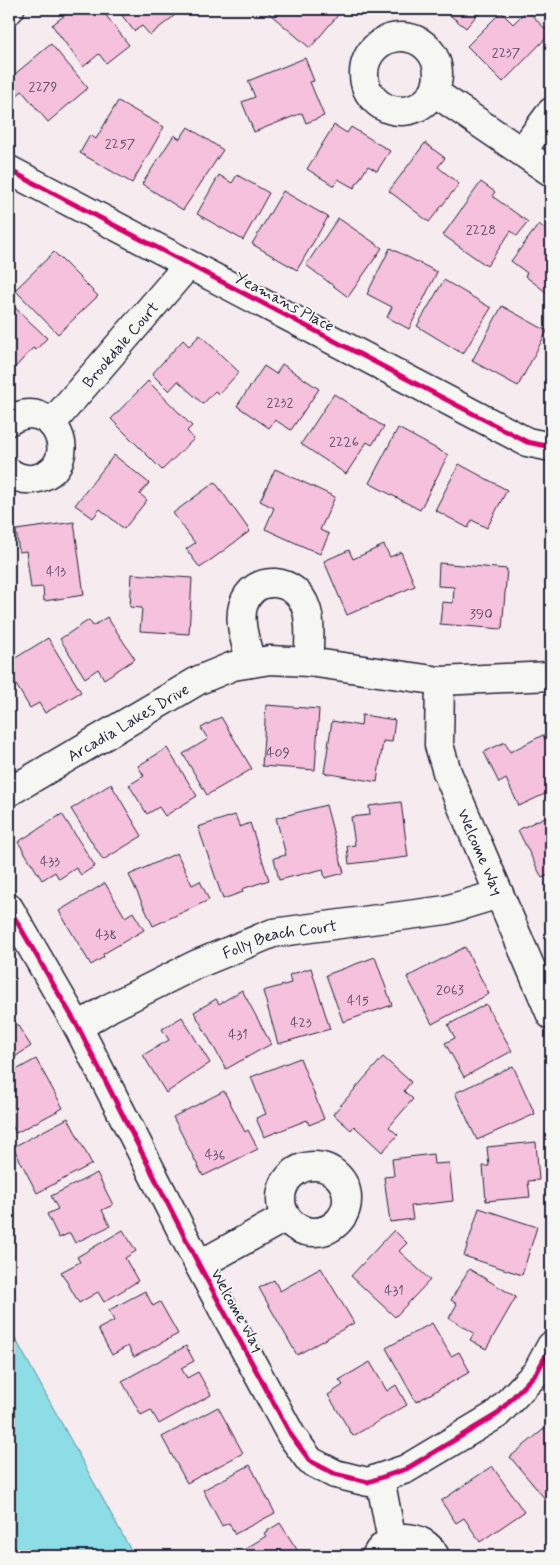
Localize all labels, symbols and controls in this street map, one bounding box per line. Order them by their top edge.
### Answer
house number: 2237 [492,44,521,62]
house number: 2279 [29,78,58,96]
house number: 2257 [105,135,136,153]
house number: 2228 [466,221,496,239]
street label: Yeamans Place [231,267,338,337]
street label: Brookdale Court [78,297,164,393]
house number: 2232 [267,394,294,412]
house number: 2226 [329,433,359,451]
house number: 413 [46,563,66,581]
house number: 390 [469,605,493,623]
street label: Arcadia Lakes Drive [64,679,193,767]
house number: 409 [266,744,290,762]
street label: Welcome Way [452,806,508,899]
house number: 433 [40,853,60,871]
street label: Folly Beach Court [220,916,339,965]
house number: 438 [95,926,117,944]
house number: 2063 [436,981,464,999]
house number: 415 [347,992,369,1010]
house number: 423 [290,1014,312,1032]
house number: 431 [228,1026,248,1044]
house number: 436 [205,1146,225,1164]
street label: Welcome Way [205,1265,268,1356]
house number: 431 [384,1282,404,1300]

